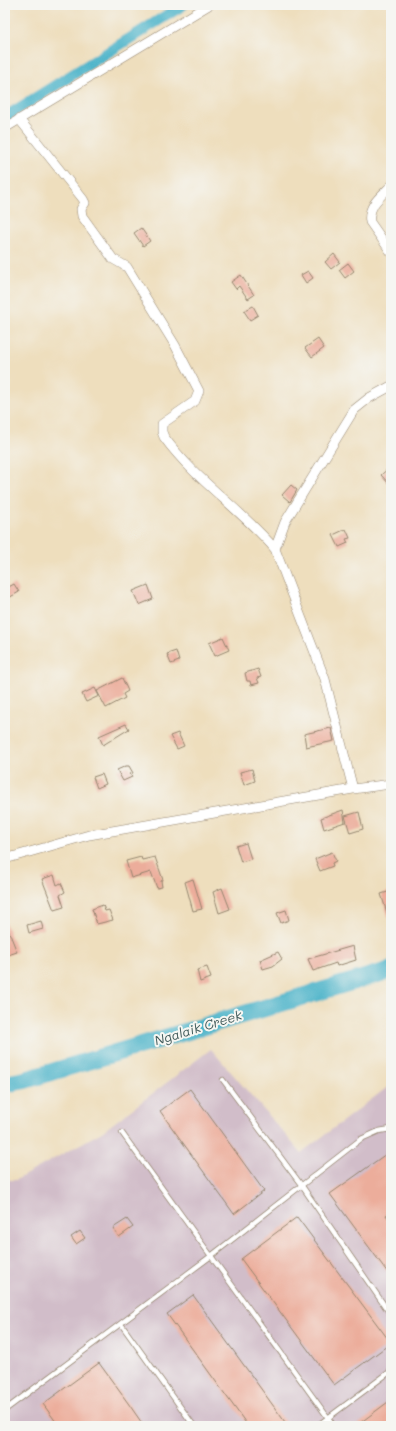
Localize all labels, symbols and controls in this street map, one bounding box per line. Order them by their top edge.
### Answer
water label: Ngalaik Creek [152,1005,245,1048]

